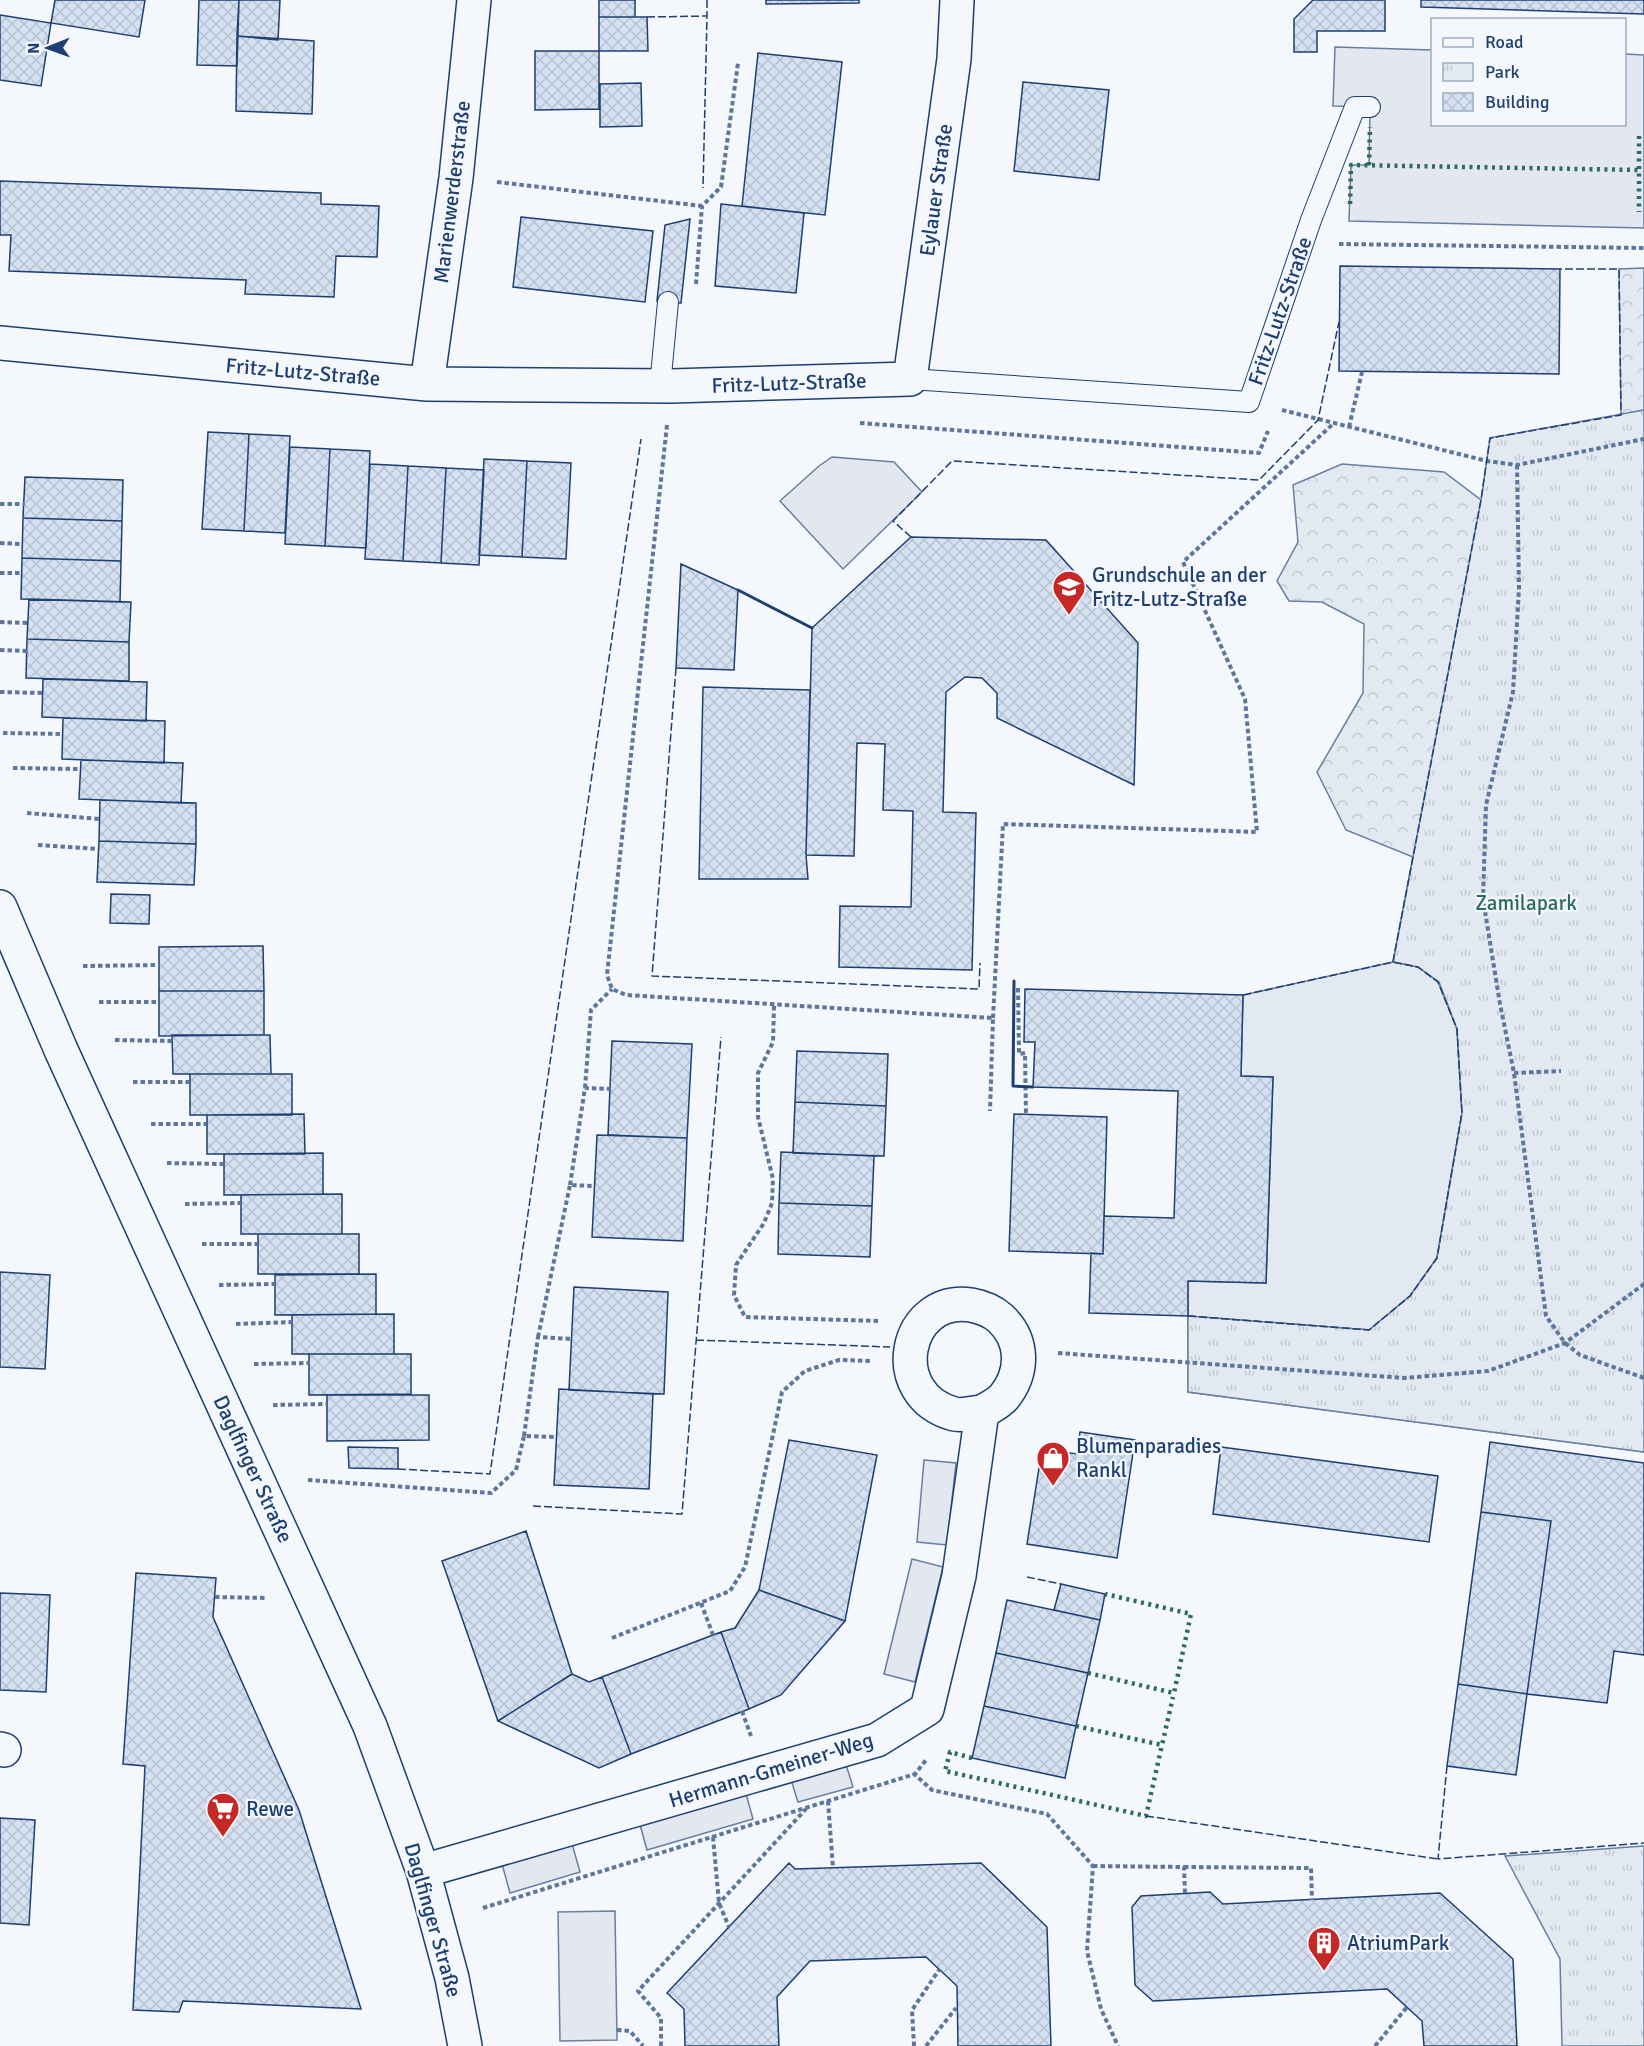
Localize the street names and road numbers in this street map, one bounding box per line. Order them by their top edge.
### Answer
street label: Marienwerderstraße [428,99,476,285]
street label: Eylauer Straße [914,122,958,258]
street label: Fritz-Lutz-Straße [1242,233,1318,389]
street label: Fritz-Lutz-Straße [225,352,381,392]
street label: Fritz-Lutz-Straße [711,367,867,399]
street label: Daglfinger Straße [207,1391,299,1547]
street label: Hermann-Gmeiner-Weg [666,1727,876,1813]
street label: Daglfinger Straße [399,1840,467,2000]

